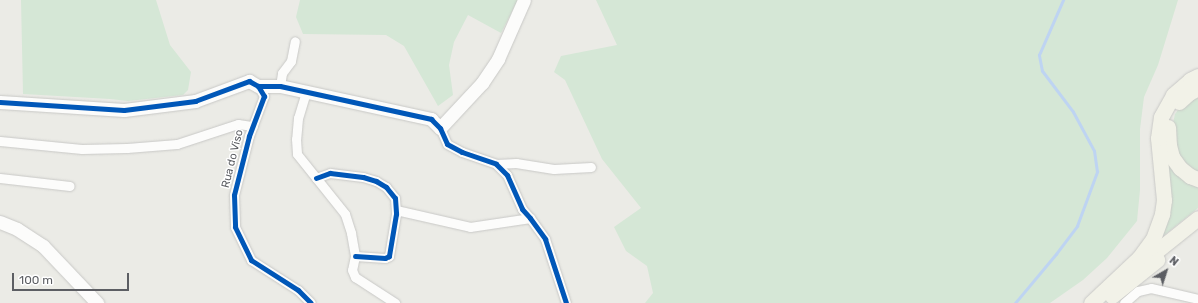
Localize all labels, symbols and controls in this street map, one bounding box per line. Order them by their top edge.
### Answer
street label: Rua do Viso [219,128,247,190]
north arrow [1146,251,1186,291]
text: N [1167,254,1181,269]
scale bar [14,265,131,291]
text: 100 m [19,273,53,287]

